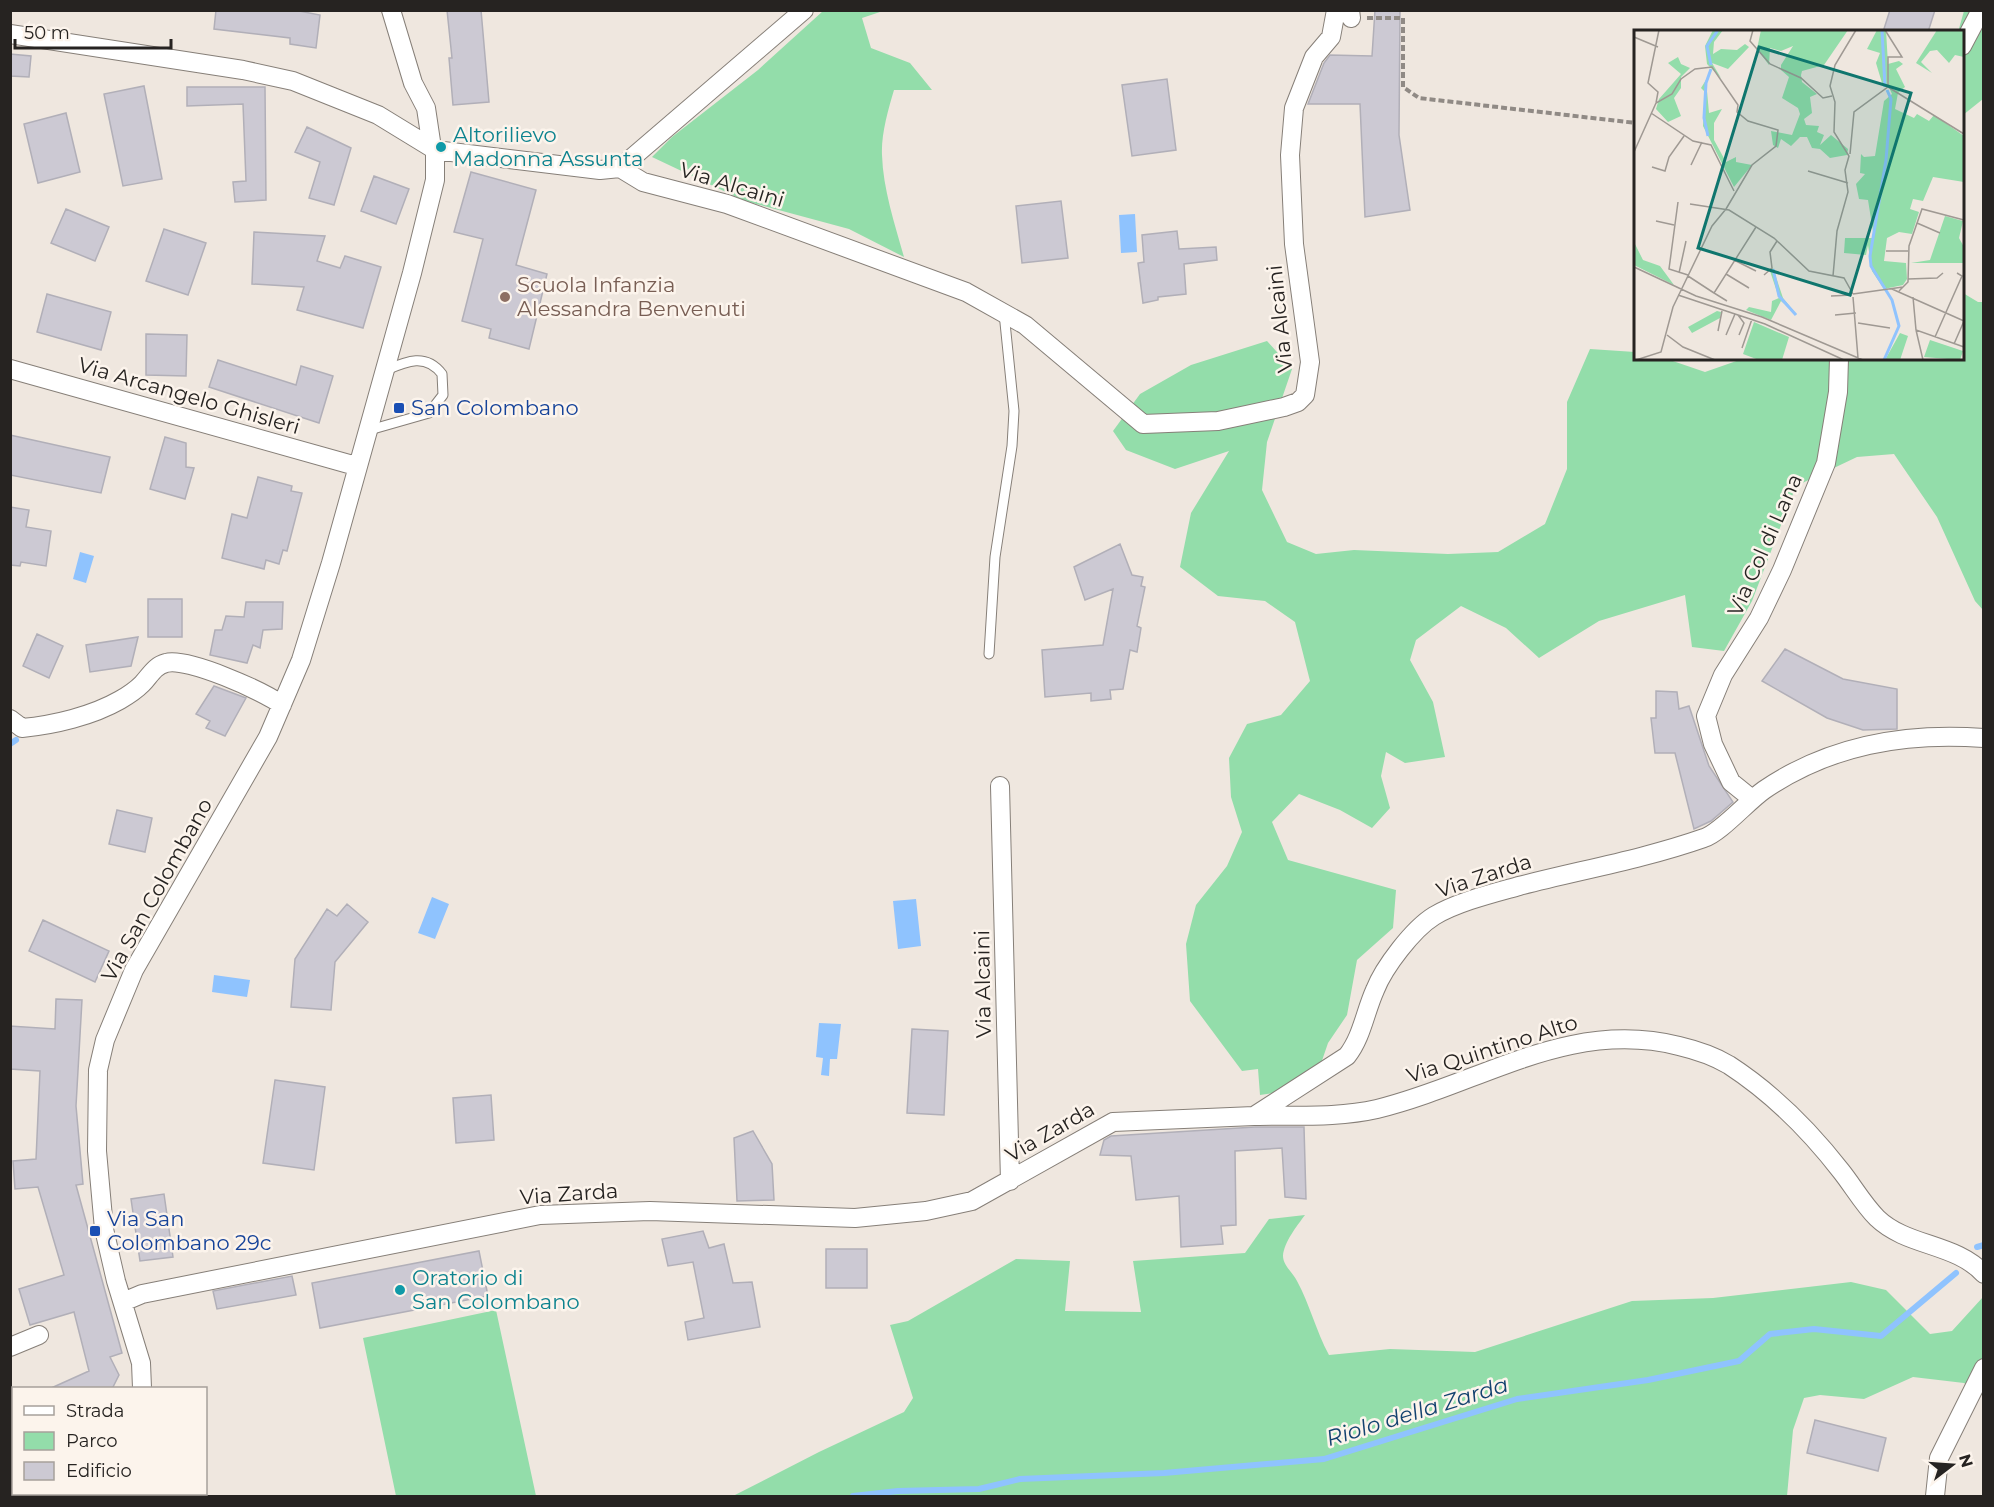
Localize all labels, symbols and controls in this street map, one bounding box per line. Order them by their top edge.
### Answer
scale bar [15,12,171,50]
text: 50 m [24,22,70,44]
inset map [1634,30,1964,360]
place label: Altorilievo Madonna Assunta [453,122,643,171]
marker: Altorilievo Madonna Assunta [434,140,448,154]
street label: Via Alcaini [677,157,788,212]
street label: Via Alcaini [1261,264,1298,374]
place label: Scuola Infanzia Alessandra Benvenuti [517,272,746,321]
marker: Scuola Infanzia Alessandra Benvenuti [498,290,512,304]
street label: Via Arcangelo Ghisleri [75,352,303,439]
place label: San Colombano [411,395,579,420]
marker: San Colombano [392,401,406,415]
street label: Via Col di Lana [1722,470,1807,620]
street label: Via San Colombano [96,794,217,986]
street label: Via Zarda [1433,848,1535,903]
street label: Via Alcaini [969,930,996,1038]
street label: Via Quintino Alto [1403,1009,1580,1088]
street label: Via Zarda [1001,1096,1099,1167]
street label: Via Zarda [519,1178,619,1209]
place label: Via San Colombano 29c [107,1206,272,1255]
marker: Via San Colombano 29c [88,1224,102,1238]
place label: Oratorio di San Colombano [412,1265,580,1314]
marker: Oratorio di San Colombano [393,1283,407,1297]
water label: Riolo della Zarda [1323,1371,1512,1452]
legend [12,1387,207,1495]
text: Strada [66,1400,124,1422]
text: Parco [66,1430,118,1452]
north arrow [1922,1435,1982,1495]
text: N [1955,1452,1977,1470]
text: Edificio [66,1460,132,1482]

